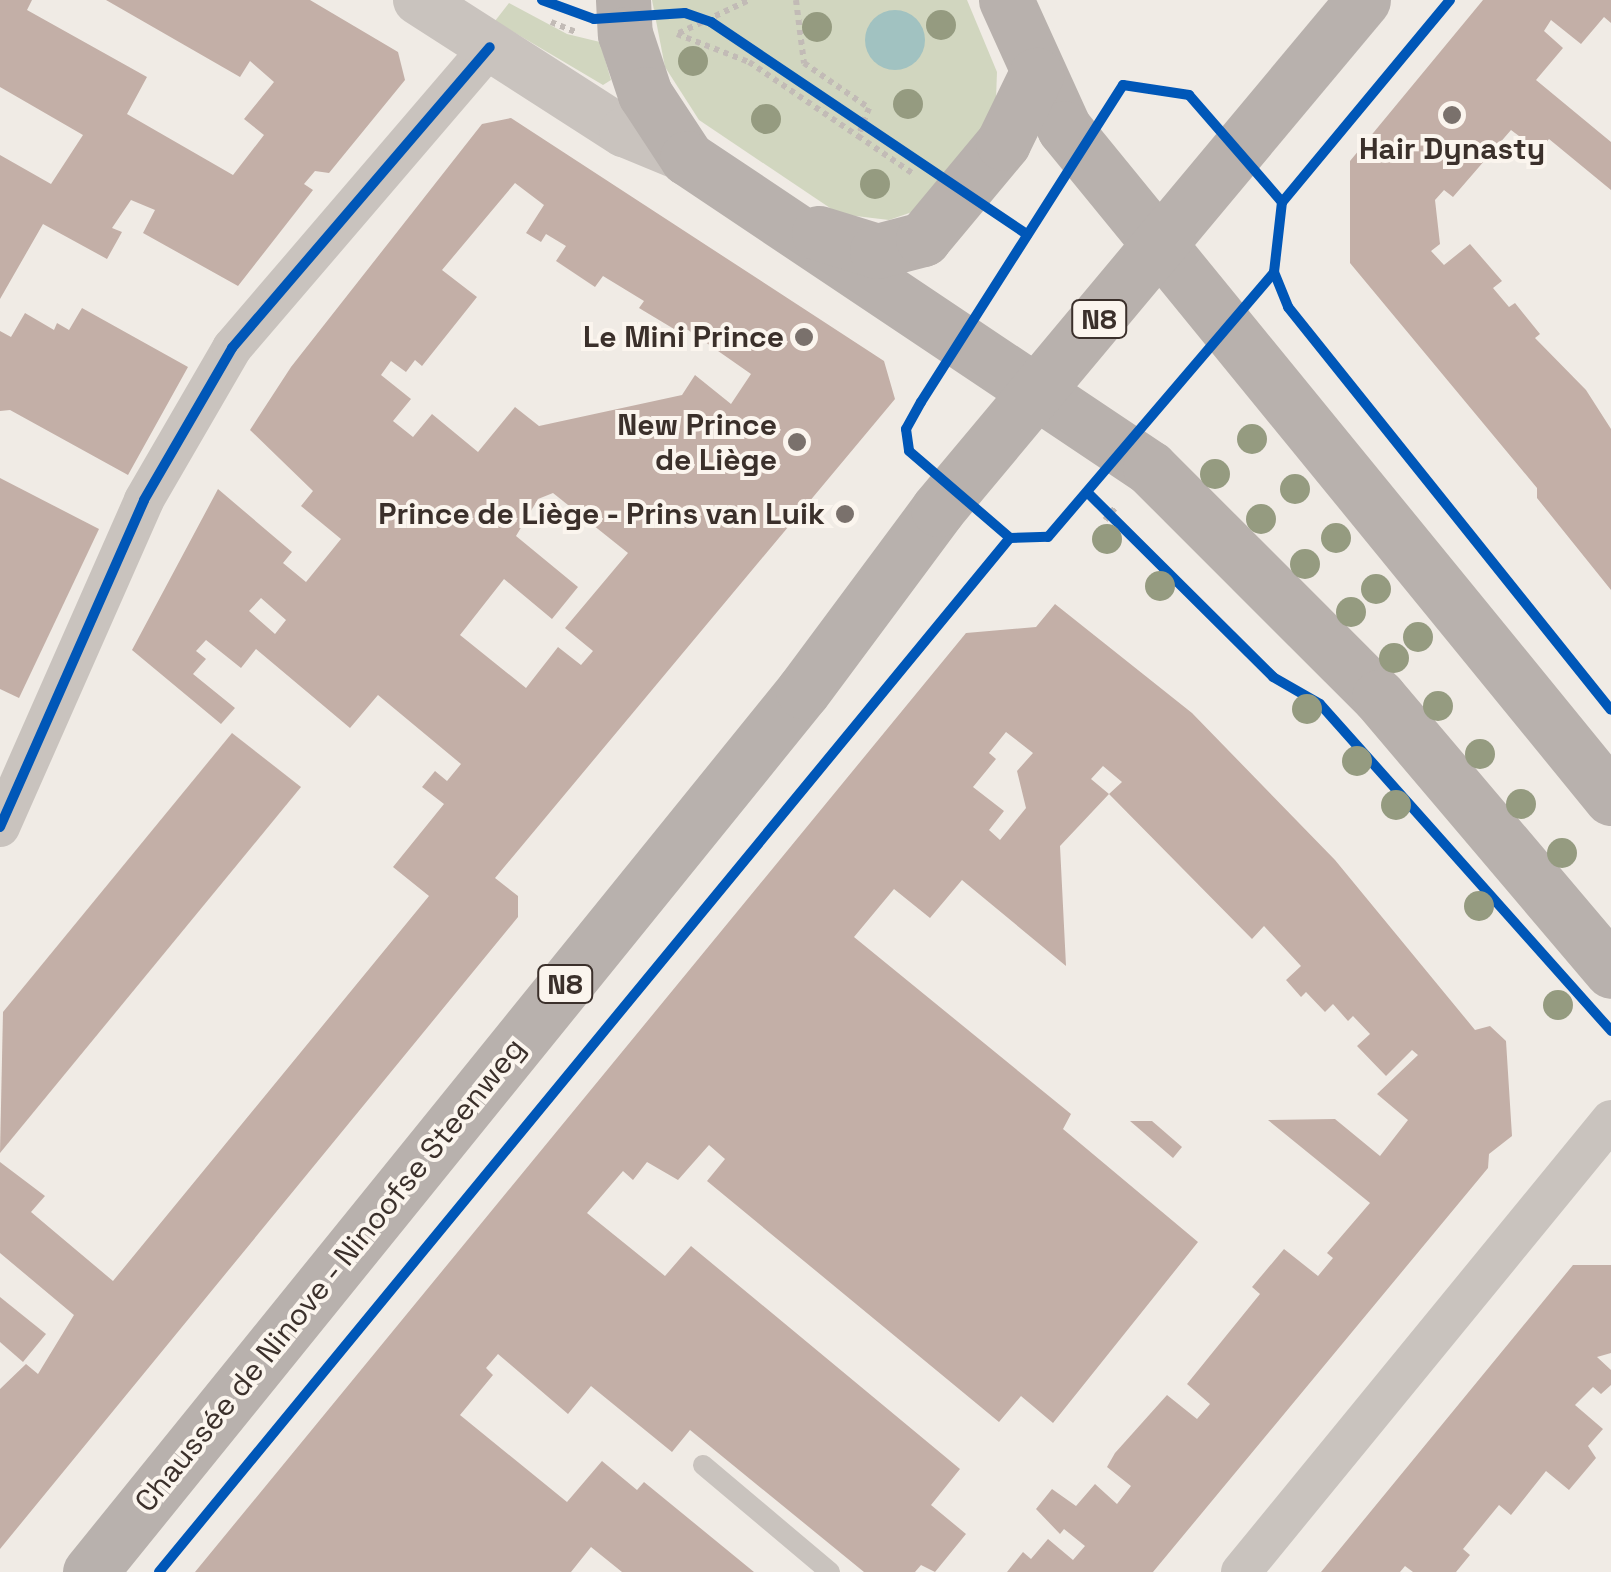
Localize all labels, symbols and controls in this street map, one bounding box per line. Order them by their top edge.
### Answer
marker: Hair Dynasty [1441,104,1463,126]
place label: Hair Dynasty [1359,131,1545,167]
road number: N8 [1069,296,1129,342]
place label: Le Mini Prince [583,319,784,355]
marker: Le Mini Prince [793,326,815,348]
place label: New Prince de Liège [617,407,777,478]
marker: New Prince de Liège [786,431,808,453]
place label: Prince de Liège - Prins van Luik [377,496,825,532]
marker: Prince de Liège - Prins van Luik [834,503,856,525]
road number: N8 [535,961,595,1007]
street label: Chaussée de Ninove - Ninoofse Steenweg [127,1030,533,1520]

